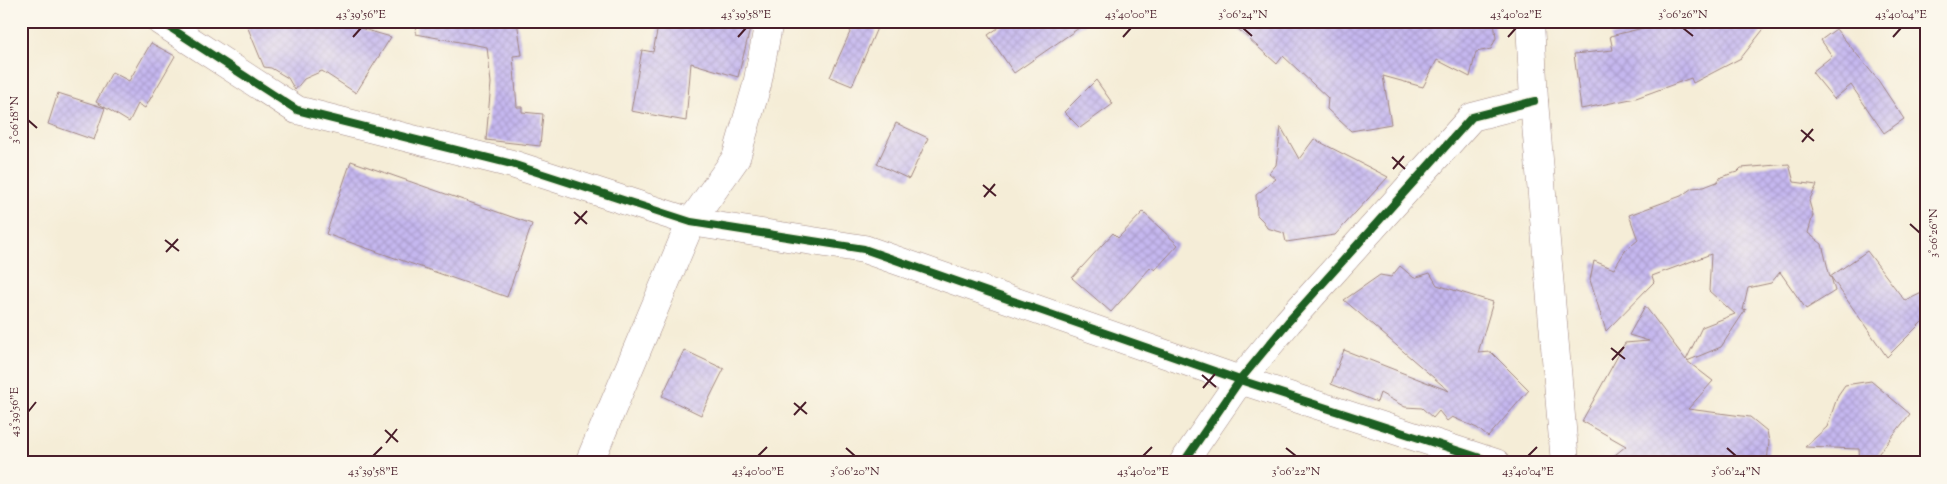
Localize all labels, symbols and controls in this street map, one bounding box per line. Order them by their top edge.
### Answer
text: 43°39'56"E [336,6,387,24]
text: 43°39'58"E [721,6,772,24]
text: 43°40'00"E [1105,6,1158,24]
text: 3°06'24"N [1218,6,1268,24]
text: 43°40'02"E [1490,6,1542,24]
text: 3°06'26"N [1658,6,1708,24]
text: 43°40'04"E [1875,6,1928,24]
text: 3°06'18"N [6,96,24,144]
text: 3°06'26"N [1925,208,1943,258]
text: 43°39'56"E [6,386,24,437]
text: 43°39'58"E [348,463,399,481]
text: 43°40'00"E [732,463,785,481]
text: 3°06'20"N [830,463,880,481]
text: 43°40'02"E [1117,463,1169,481]
text: 3°06'22"N [1272,463,1321,481]
text: 43°40'04"E [1502,463,1555,481]
text: 3°06'24"N [1711,463,1761,481]

